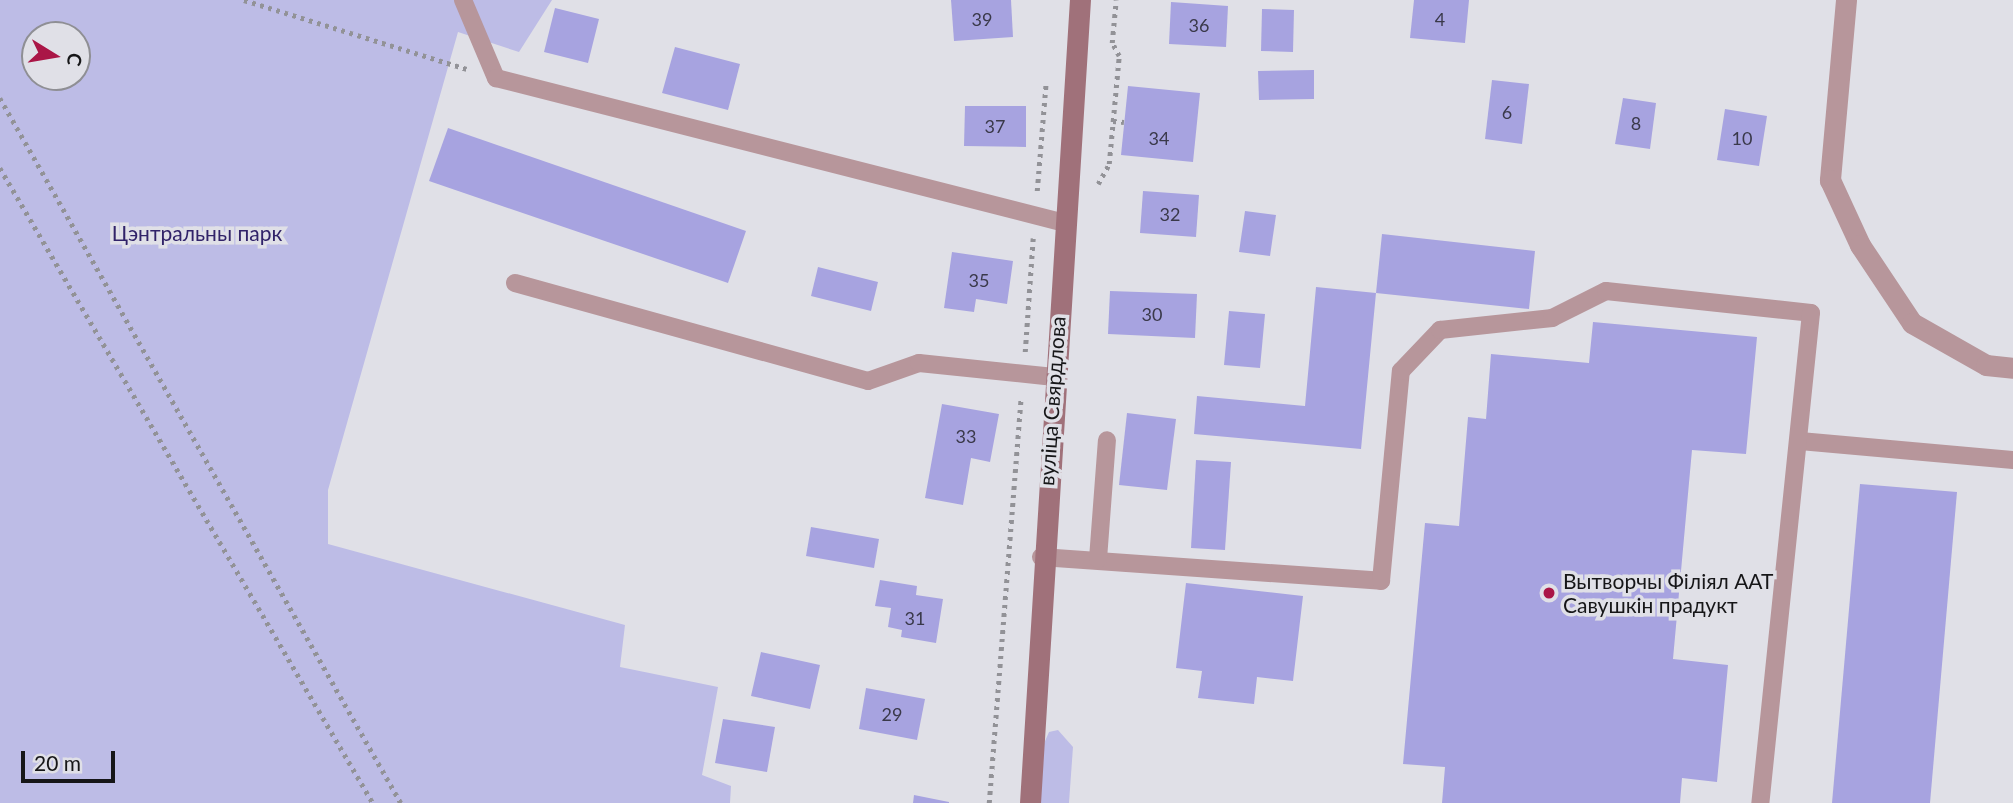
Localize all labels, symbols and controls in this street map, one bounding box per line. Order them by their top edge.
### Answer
house number: 39 [972,8,992,30]
house number: 4 [1435,8,1445,30]
house number: 36 [1189,14,1209,36]
north arrow [21,21,91,91]
text: С [63,51,88,68]
house number: 6 [1502,101,1512,123]
house number: 8 [1631,112,1641,134]
house number: 37 [985,115,1005,137]
house number: 34 [1149,127,1169,149]
house number: 10 [1732,127,1752,149]
house number: 32 [1160,203,1180,225]
park label: Цэнтральны парк [112,220,282,246]
house number: 35 [969,269,989,291]
house number: 30 [1142,303,1162,325]
street label: вуліца Свярдлова [1034,315,1070,487]
house number: 33 [956,425,976,447]
place label: Вытворчы Філіял ААТ Савушкін прадукт [1563,568,1773,618]
marker: Вытворчы Філіял ААТ Савушкін прадукт [1541,585,1557,601]
house number: 31 [905,607,925,629]
house number: 29 [882,703,902,725]
scale bar [24,736,119,780]
text: 20 m [34,750,81,775]

